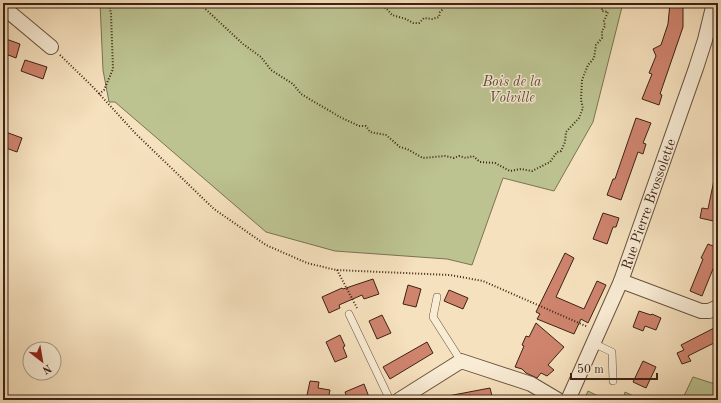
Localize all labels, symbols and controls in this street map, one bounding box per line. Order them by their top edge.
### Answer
park label: Bois de la Volville [481,75,542,105]
street label: Rue Pierre Brossolette [620,137,679,271]
north arrow [22,341,62,381]
scale bar [571,355,657,381]
text: N [39,361,53,375]
text: 50 m [577,363,604,376]

